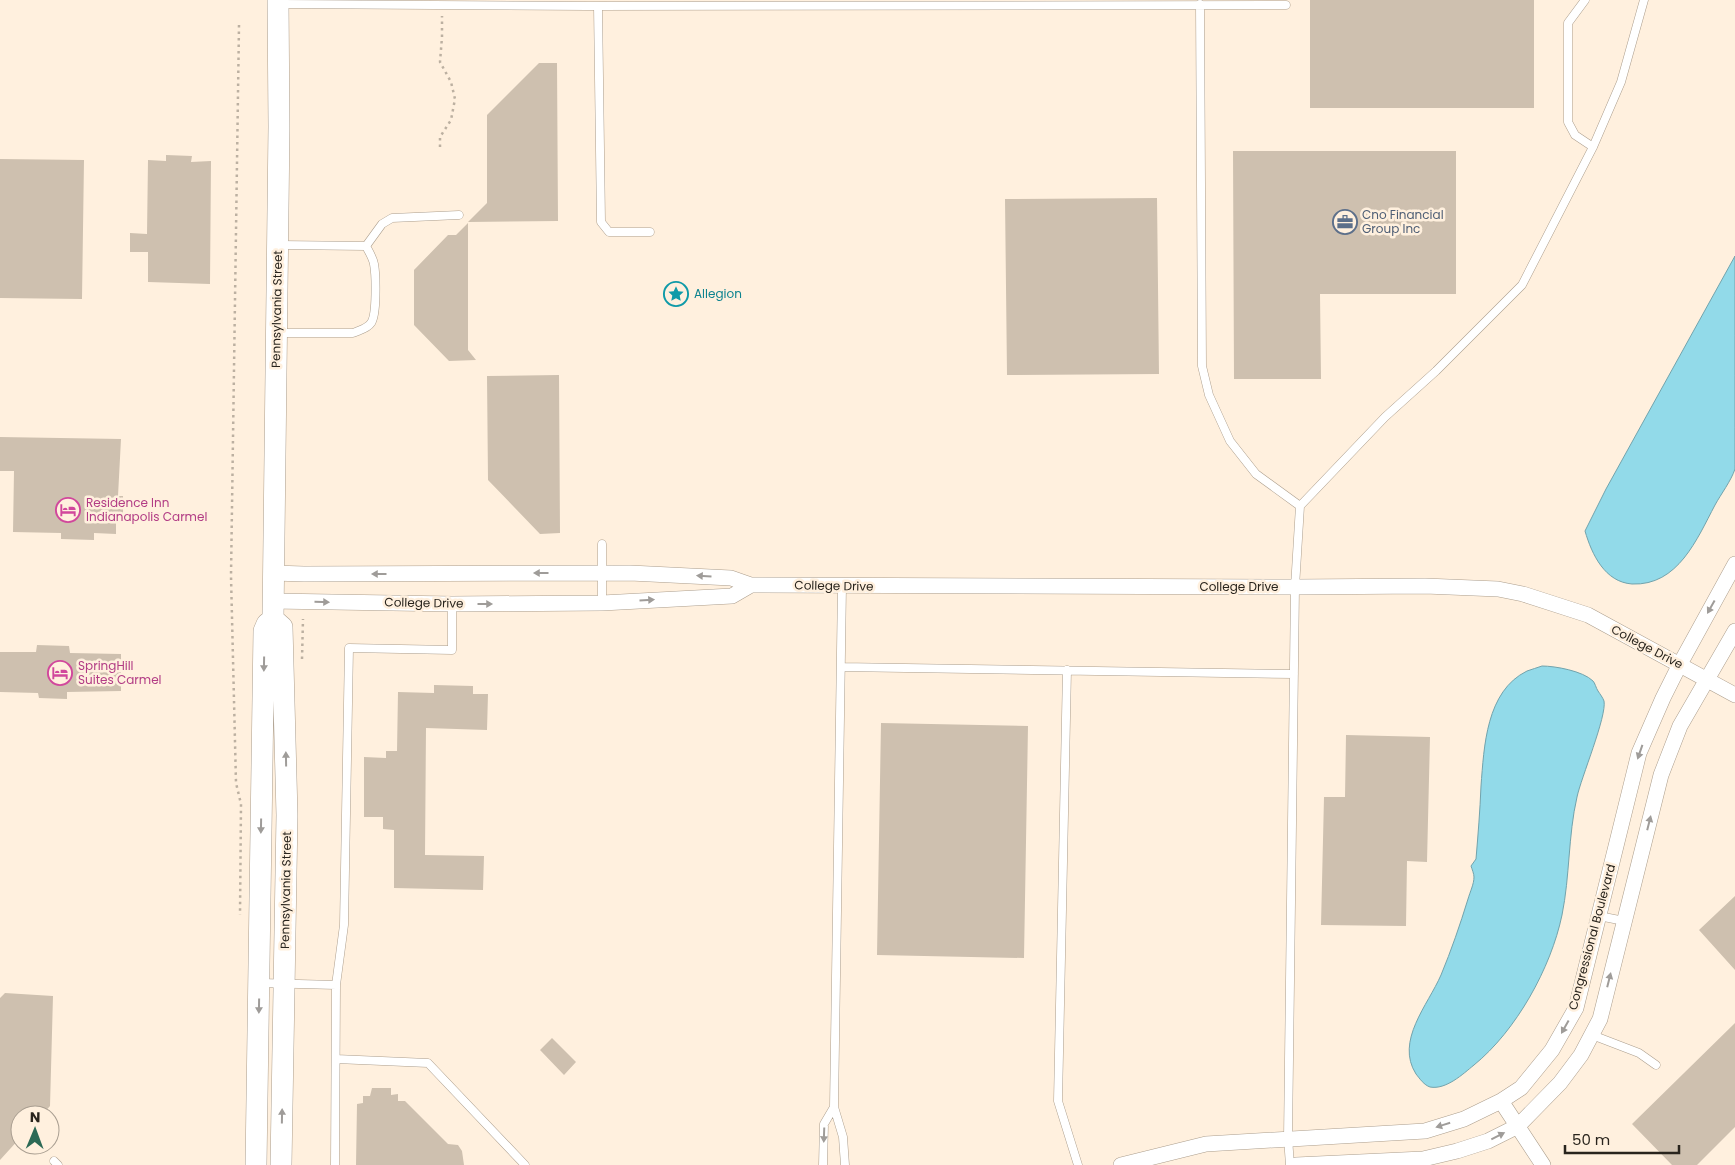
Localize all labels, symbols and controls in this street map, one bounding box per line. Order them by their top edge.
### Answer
place label: Cno Financial Group Inc [1362,206,1444,237]
office icon: Cno Financial Group Inc [1332,209,1358,235]
street label: Pennsylvania Street [267,250,286,368]
place icon: Allegion [663,281,689,307]
place label: Allegion [694,285,742,302]
place label: Residence Inn Indianapolis Carmel [86,494,207,525]
hotel icon: Residence Inn Indianapolis Carmel [55,497,81,523]
one-way arrow [533,569,549,577]
one-way arrow [370,570,386,578]
one-way arrow [695,572,711,580]
street label: College Drive [794,576,874,595]
street label: College Drive [1199,578,1279,595]
street label: College Drive [384,593,464,612]
one-way arrow [639,596,655,604]
one-way arrow [314,598,330,606]
one-way arrow [477,600,493,608]
one-way arrow [1707,600,1716,614]
street label: College Drive [1608,620,1686,673]
one-way arrow [260,656,268,672]
place label: SpringHill Suites Carmel [78,657,162,688]
hotel icon: SpringHill Suites Carmel [47,660,73,686]
one-way arrow [1635,745,1643,760]
one-way arrow [282,751,290,767]
one-way arrow [1645,815,1653,830]
one-way arrow [257,818,265,834]
street label: Pennsylvania Street [276,831,295,949]
street label: Congressional Boulevard [1564,862,1619,1012]
one-way arrow [1605,973,1613,988]
one-way arrow [254,998,262,1014]
one-way arrow [1561,1019,1569,1034]
north arrow [10,1105,60,1155]
text: N [30,1107,41,1127]
one-way arrow [279,1108,287,1124]
one-way arrow [1436,1122,1451,1130]
scale bar [1565,1122,1679,1154]
one-way arrow [819,1127,827,1143]
text: 50 m [1572,1129,1610,1150]
one-way arrow [1491,1132,1506,1140]

